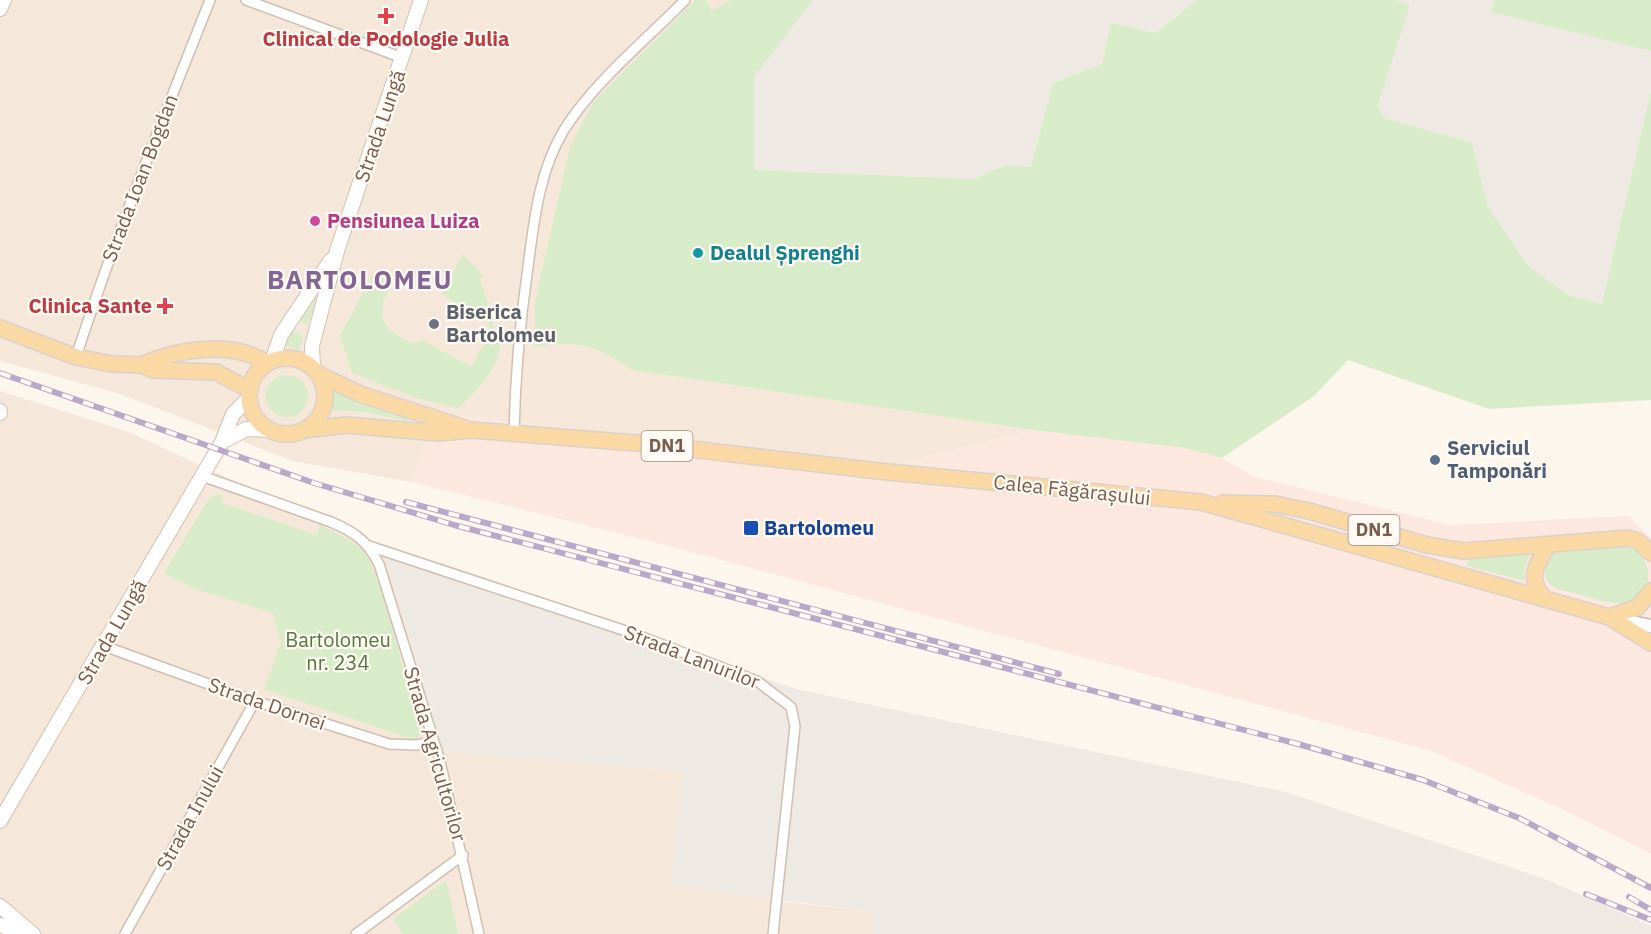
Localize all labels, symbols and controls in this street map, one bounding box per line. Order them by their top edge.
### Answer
marker: Clinical de Podologie Julia [377,7,395,25]
place label: Clinical de Podologie Julia [263,25,509,52]
street label: Strada Lungă [348,66,411,186]
street label: Strada Ioan Bogdan [95,90,184,266]
place label: Pensiunea Luiza [327,207,480,234]
marker: Pensiunea Luiza [308,214,322,228]
place label: Dealul Șprenghi [710,239,860,266]
marker: Dealul Șprenghi [691,246,705,260]
district label: BARTOLOMEU [267,262,453,296]
place label: Clinica Sante [29,292,152,319]
marker: Clinica Sante [156,297,174,315]
place label: Biserica Bartolomeu [446,298,556,348]
marker: Biserica Bartolomeu [427,317,441,331]
road number: DN1 [642,431,692,461]
place label: Serviciul Tamponări [1447,434,1547,484]
marker: Serviciul Tamponări [1428,453,1442,467]
street label: Calea Făgărașului [992,468,1152,511]
place label: Bartolomeu [764,514,874,541]
road number: DN1 [1348,515,1400,545]
marker: Bartolomeu [742,519,760,537]
street label: Strada Lungă [71,574,153,689]
street label: Strada Lanurilor [620,618,764,695]
park label: Bartolomeu nr. 234 [285,626,391,676]
street label: Strada Agricultorilor [398,663,473,844]
street label: Strada Dornei [205,671,330,736]
street label: Strada Inului [150,760,230,875]

